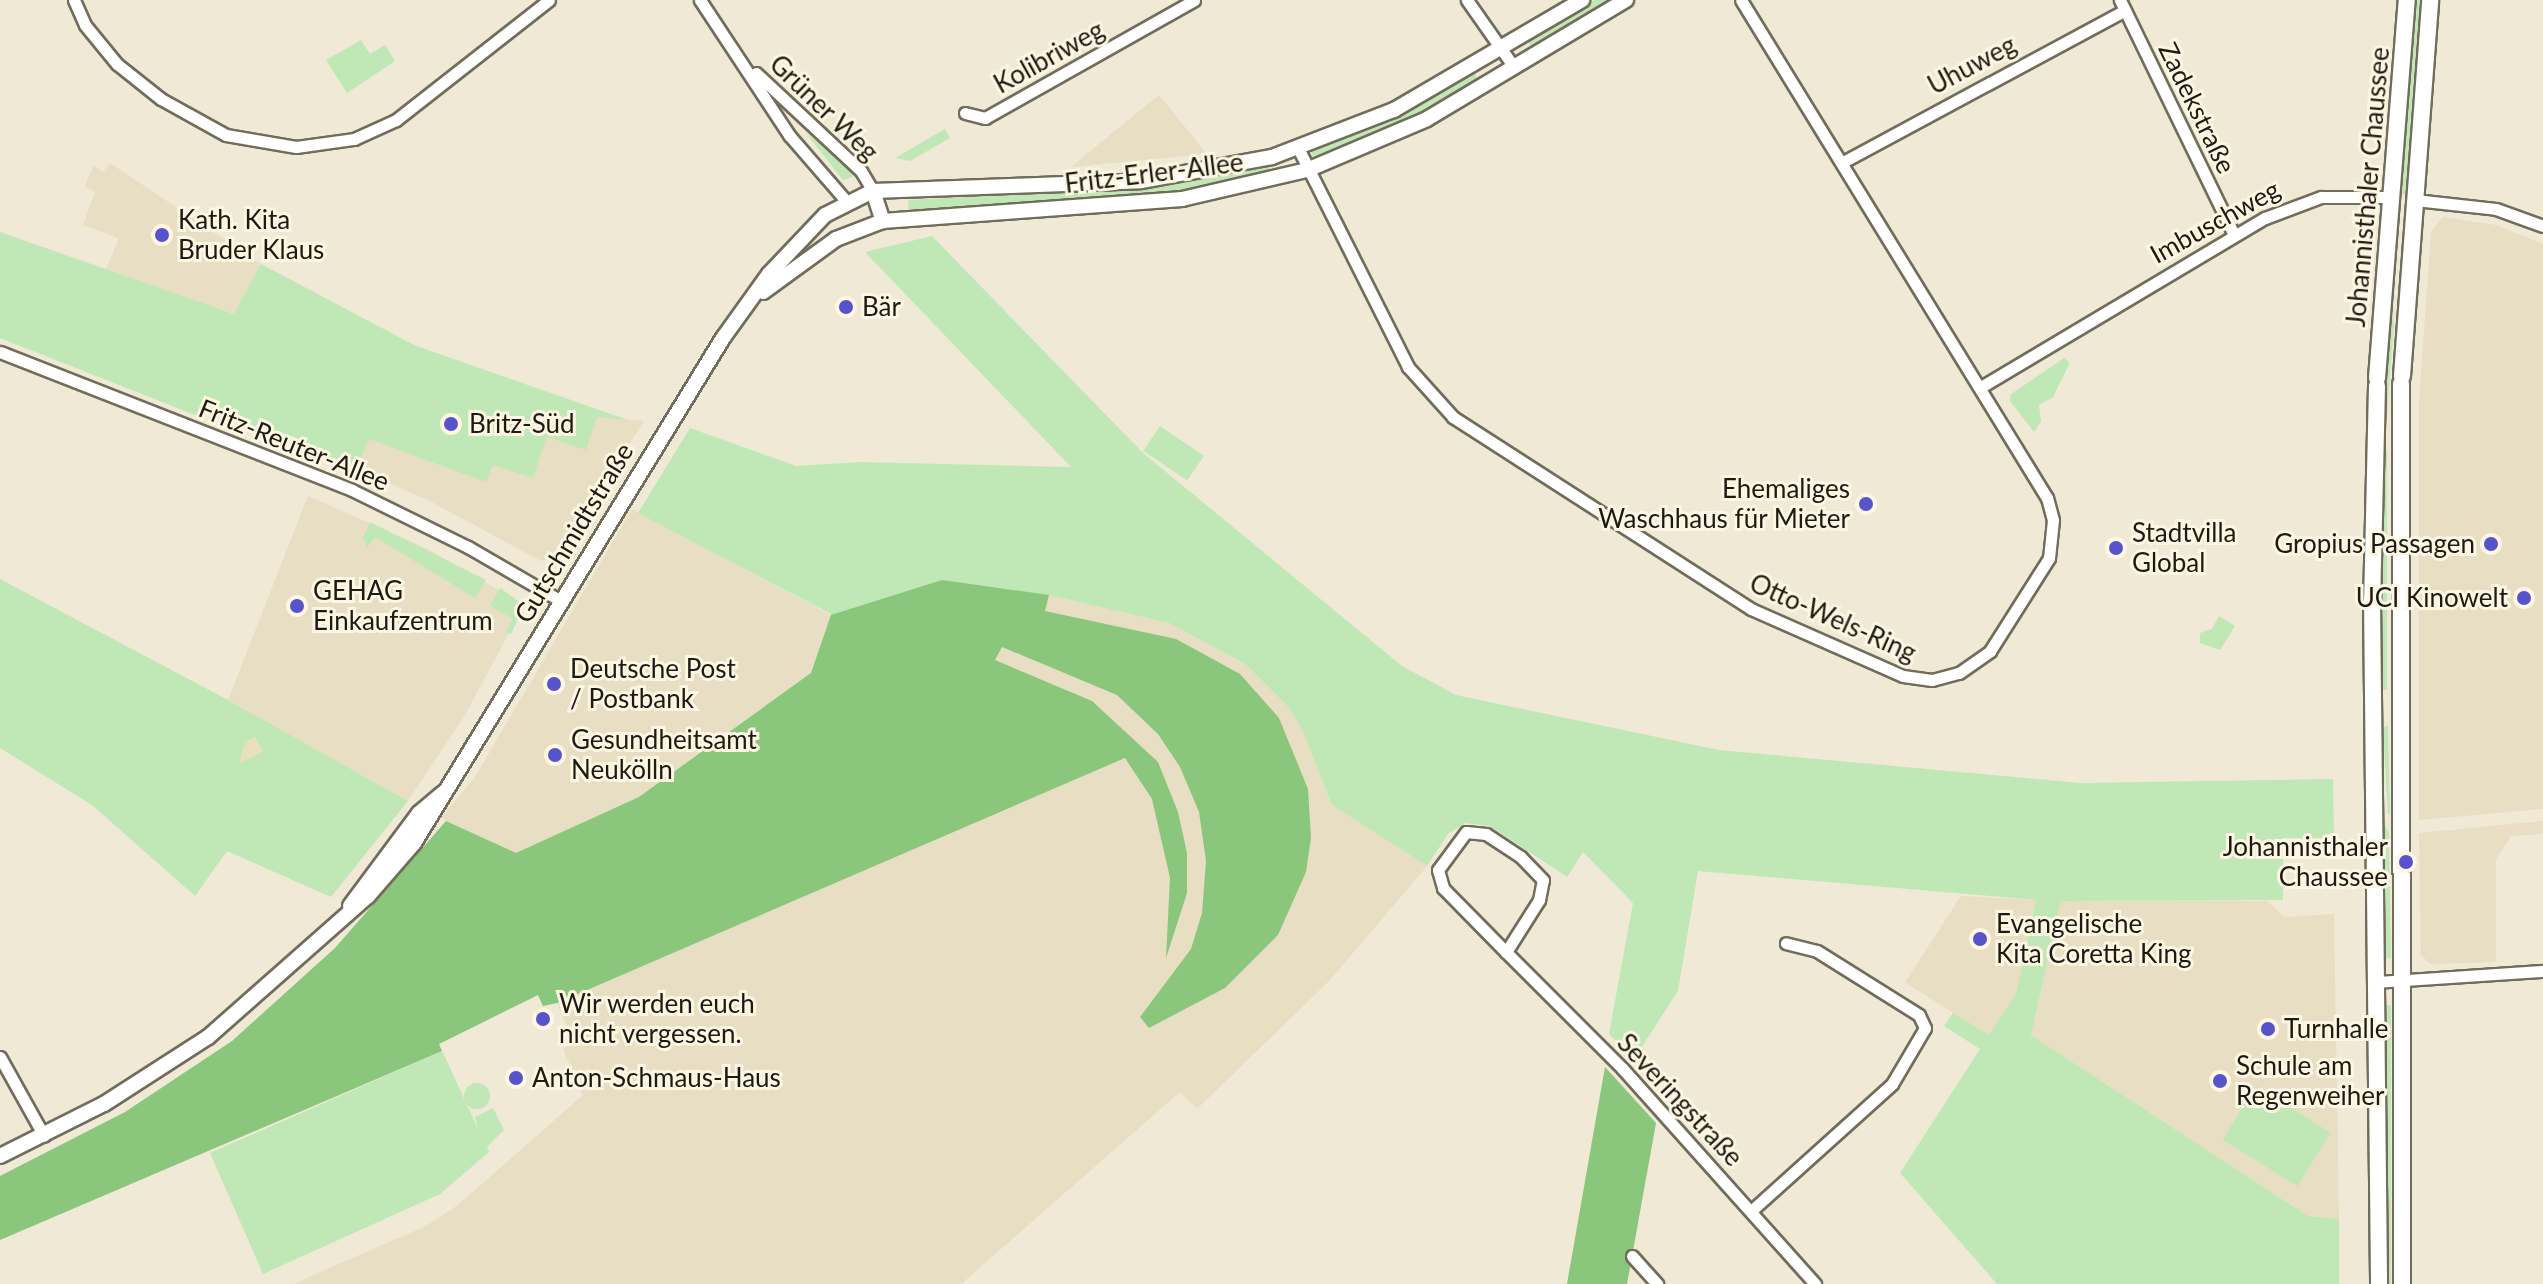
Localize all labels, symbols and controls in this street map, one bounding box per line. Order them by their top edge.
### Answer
street label: Kolibriweg [988,14,1110,100]
street label: Uhuweg [1923,29,2021,101]
street label: Zadekstraße [2152,38,2242,178]
street label: Johannisthaler Chaussee [2340,46,2396,328]
street label: Grüner Weg [763,48,885,168]
street label: Fritz-Erler-Allee [1063,147,1245,199]
street label: Imbuschweg [2145,174,2285,270]
place label: Kath. Kita Bruder Klaus [178,204,325,266]
marker: Kath. Kita Bruder Klaus [153,226,171,244]
place label: Bär [862,291,901,323]
marker: Bär [837,298,855,316]
street label: Fritz-Reuter-Allee [194,393,394,497]
place label: Britz-Süd [469,408,575,440]
marker: Britz-Süd [440,413,462,435]
street label: Gutschmidtstraße [508,438,640,628]
place label: Ehemaliges Waschhaus für Mieter [1598,473,1850,534]
marker: Ehemaliges Waschhaus für Mieter [1857,495,1875,513]
place label: Stadtvilla Global [2132,517,2236,578]
place label: Gropius Passagen [2274,528,2475,560]
marker: Gropius Passagen [2482,535,2500,553]
marker: Stadtvilla Global [2107,539,2125,557]
street label: Otto-Wels-Ring [1745,567,1921,669]
place label: GEHAG Einkaufzentrum [313,575,493,636]
place label: UCI Kinowelt [2356,582,2508,614]
marker: UCI Kinowelt [2515,589,2533,607]
marker: GEHAG Einkaufzentrum [288,597,306,615]
place label: Deutsche Post / Postbank [570,653,736,714]
marker: Deutsche Post / Postbank [545,675,563,693]
place label: Gesundheitsamt Neukölln [571,724,757,786]
marker: Gesundheitsamt Neukölln [546,746,564,764]
place label: Johannisthaler Chaussee [2223,831,2388,892]
marker: Johannisthaler Chaussee [2395,851,2417,873]
place label: Evangelische Kita Coretta King [1996,908,2192,970]
marker: Evangelische Kita Coretta King [1971,930,1989,948]
place label: Wir werden euch nicht vergessen. [559,988,756,1050]
marker: Wir werden euch nicht vergessen. [534,1010,552,1028]
place label: Turnhalle [2284,1013,2389,1045]
marker: Turnhalle [2259,1020,2277,1038]
street label: Severingstraße [1611,1027,1749,1173]
place label: Schule am Regenweiher [2236,1050,2385,1112]
place label: Anton-Schmaus-Haus [532,1062,781,1094]
marker: Anton-Schmaus-Haus [507,1069,525,1087]
marker: Schule am Regenweiher [2211,1072,2229,1090]

